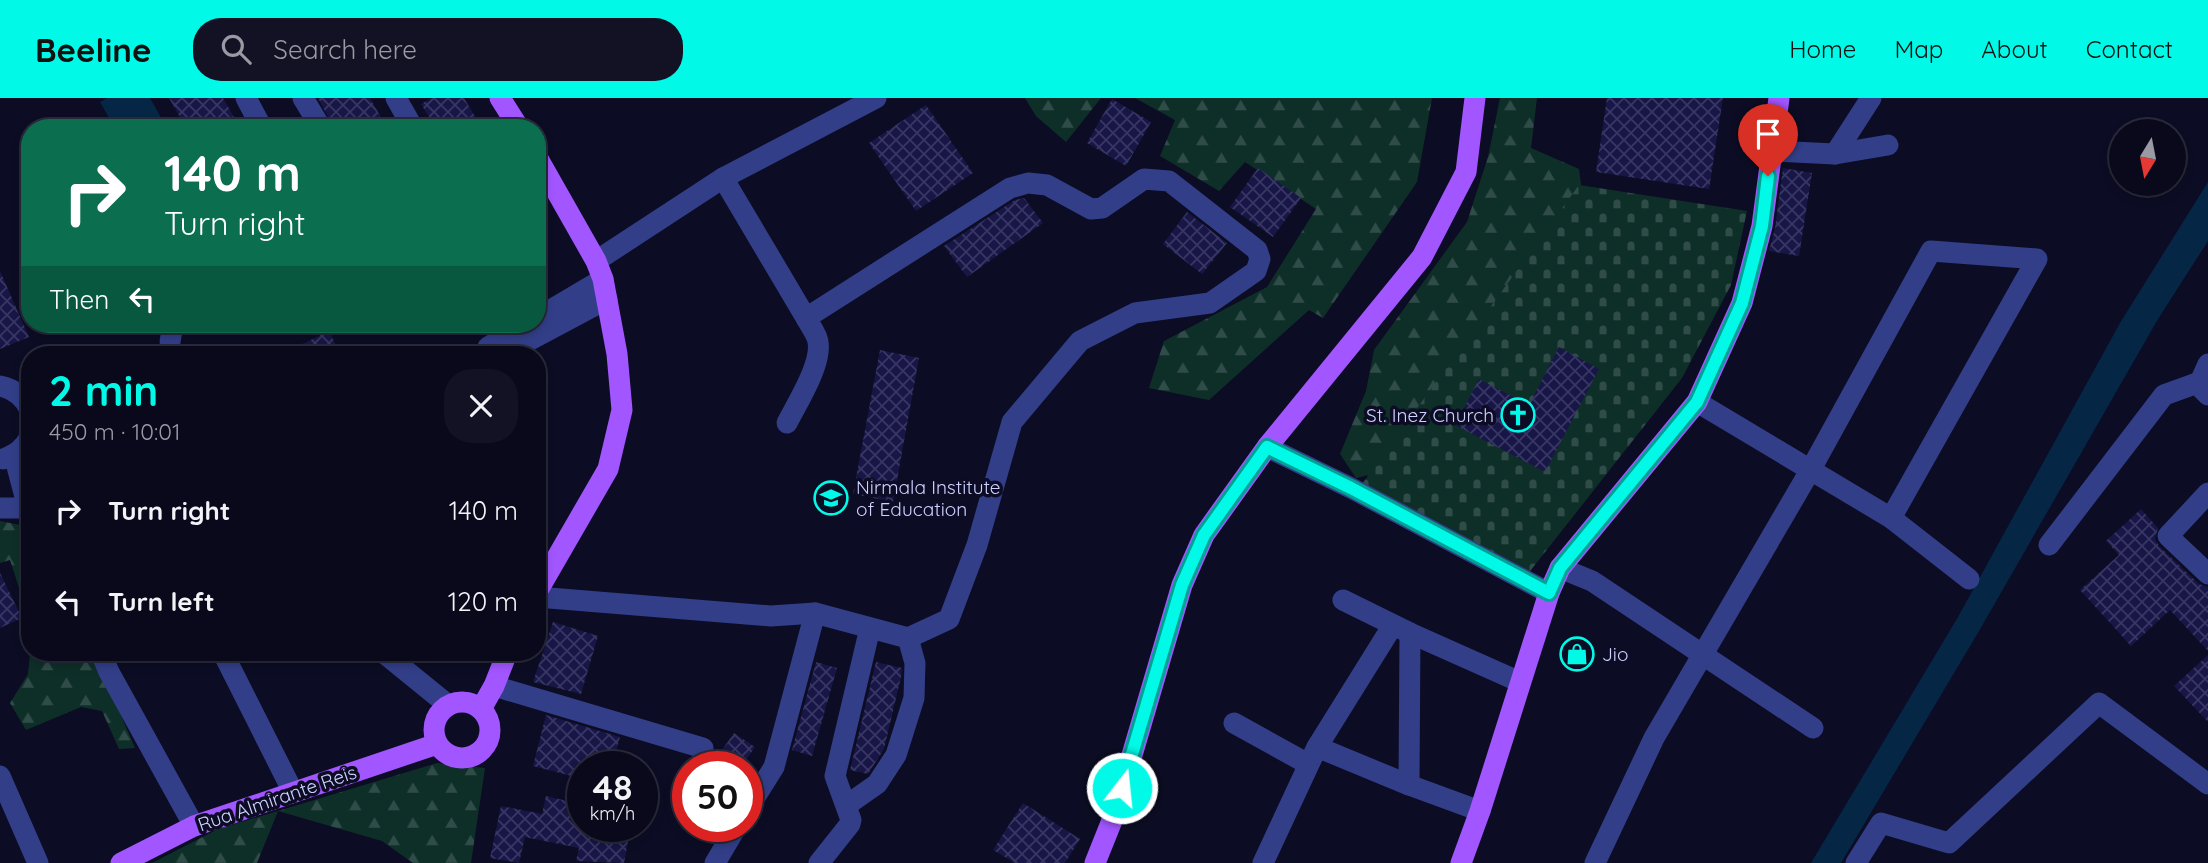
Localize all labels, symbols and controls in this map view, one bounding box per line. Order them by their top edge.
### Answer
search box [193,18,683,81]
text: Beeline [35,29,151,70]
icon: search [217,30,255,68]
text: Search here [273,33,417,66]
text: Home [1789,34,1856,64]
text: Map [1894,34,1943,64]
text: About [1981,34,2048,64]
text: Contact [2086,34,2173,64]
pin [1738,104,1798,176]
icon: arrive [1749,115,1787,153]
north arrow [2109,119,2186,196]
map controls [2109,119,2186,196]
text: 140 m [164,142,301,203]
icon: right [49,147,140,238]
text: Turn right [164,203,305,243]
icon: left [123,280,161,318]
text: Then [49,283,109,316]
text: 2 min [49,364,158,417]
button: close [444,369,518,443]
church icon: St. Inez Church [1499,396,1537,434]
place label: St. Inez Church [1366,403,1494,427]
text: 450 m · 10:01 [49,417,181,446]
place label: Nirmala Institute of Education [856,475,1001,521]
school or university icon: Nirmala Institute of Education [812,479,850,517]
icon: right [49,492,87,530]
text: Turn right [108,494,230,527]
text: 140 m [449,494,518,527]
icon: left [49,583,87,621]
text: Turn left [108,585,215,618]
text: 120 m [448,585,518,618]
shop icon: Jio [1558,635,1596,673]
place label: Jio [1602,642,1628,666]
speed limit sign: 50 [672,751,763,842]
position arrow [1085,751,1159,825]
street label: Rua Almirante Reis [194,760,360,836]
text: 48 [593,765,632,809]
text: km/h [590,802,635,825]

